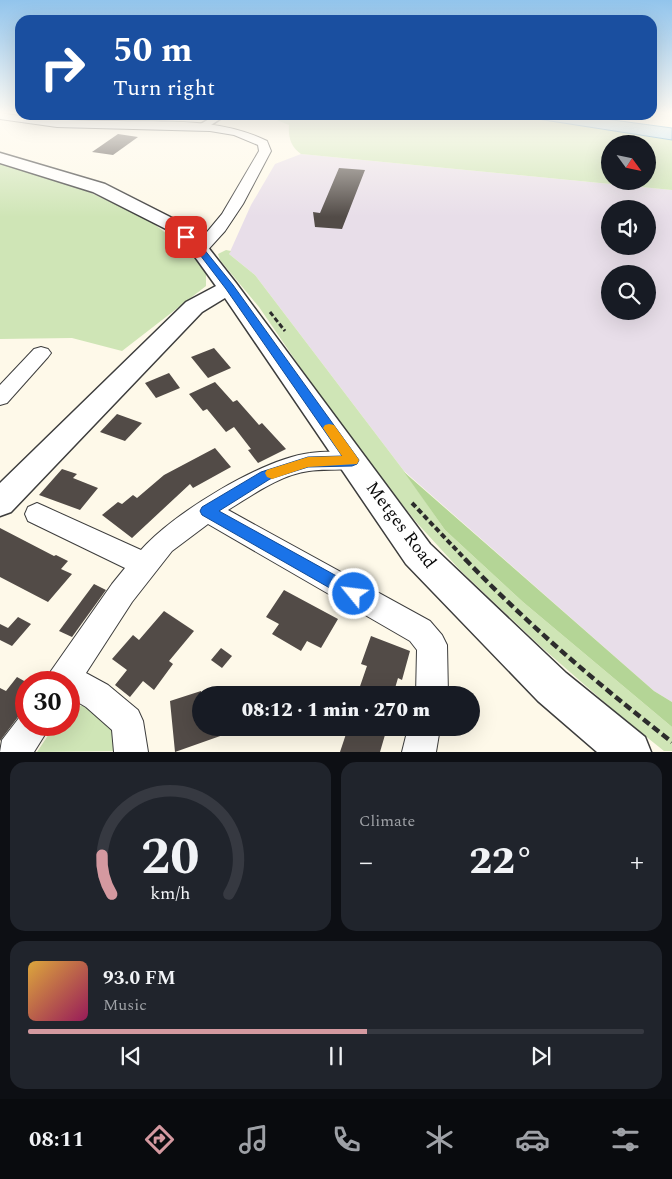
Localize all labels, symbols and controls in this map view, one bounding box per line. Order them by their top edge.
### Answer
text: 50 m [113,24,193,77]
icon: right [30,35,95,100]
text: Turn right [113,72,215,105]
north arrow [601,135,656,190]
map controls [601,135,656,320]
button: sound [601,200,656,255]
pin [165,216,207,258]
icon: arrive [172,223,200,251]
button: search [601,265,656,320]
street label: Metges Road [359,476,443,574]
position arrow [327,567,379,619]
speed limit sign: 30 [15,671,80,736]
text: 08:12 · 1 min · 270 m [242,696,430,725]
text: Climate [359,809,415,833]
text: 20 [141,818,200,897]
text: 22° [469,833,534,891]
text: − [359,841,373,884]
text: + [630,841,644,884]
text: km/h [150,880,191,907]
text: 93.0 FM [103,964,176,993]
text: Music [103,993,147,1017]
icon: previous [117,1042,145,1070]
icon: pause [322,1042,350,1070]
icon: next [527,1042,555,1070]
icon: directions [142,1122,177,1157]
icon: music [236,1122,271,1157]
icon: phone [329,1122,364,1157]
icon: climate [422,1122,457,1157]
icon: car [515,1122,550,1157]
icon: filters [608,1122,643,1157]
text: 08:11 [29,1123,84,1156]

